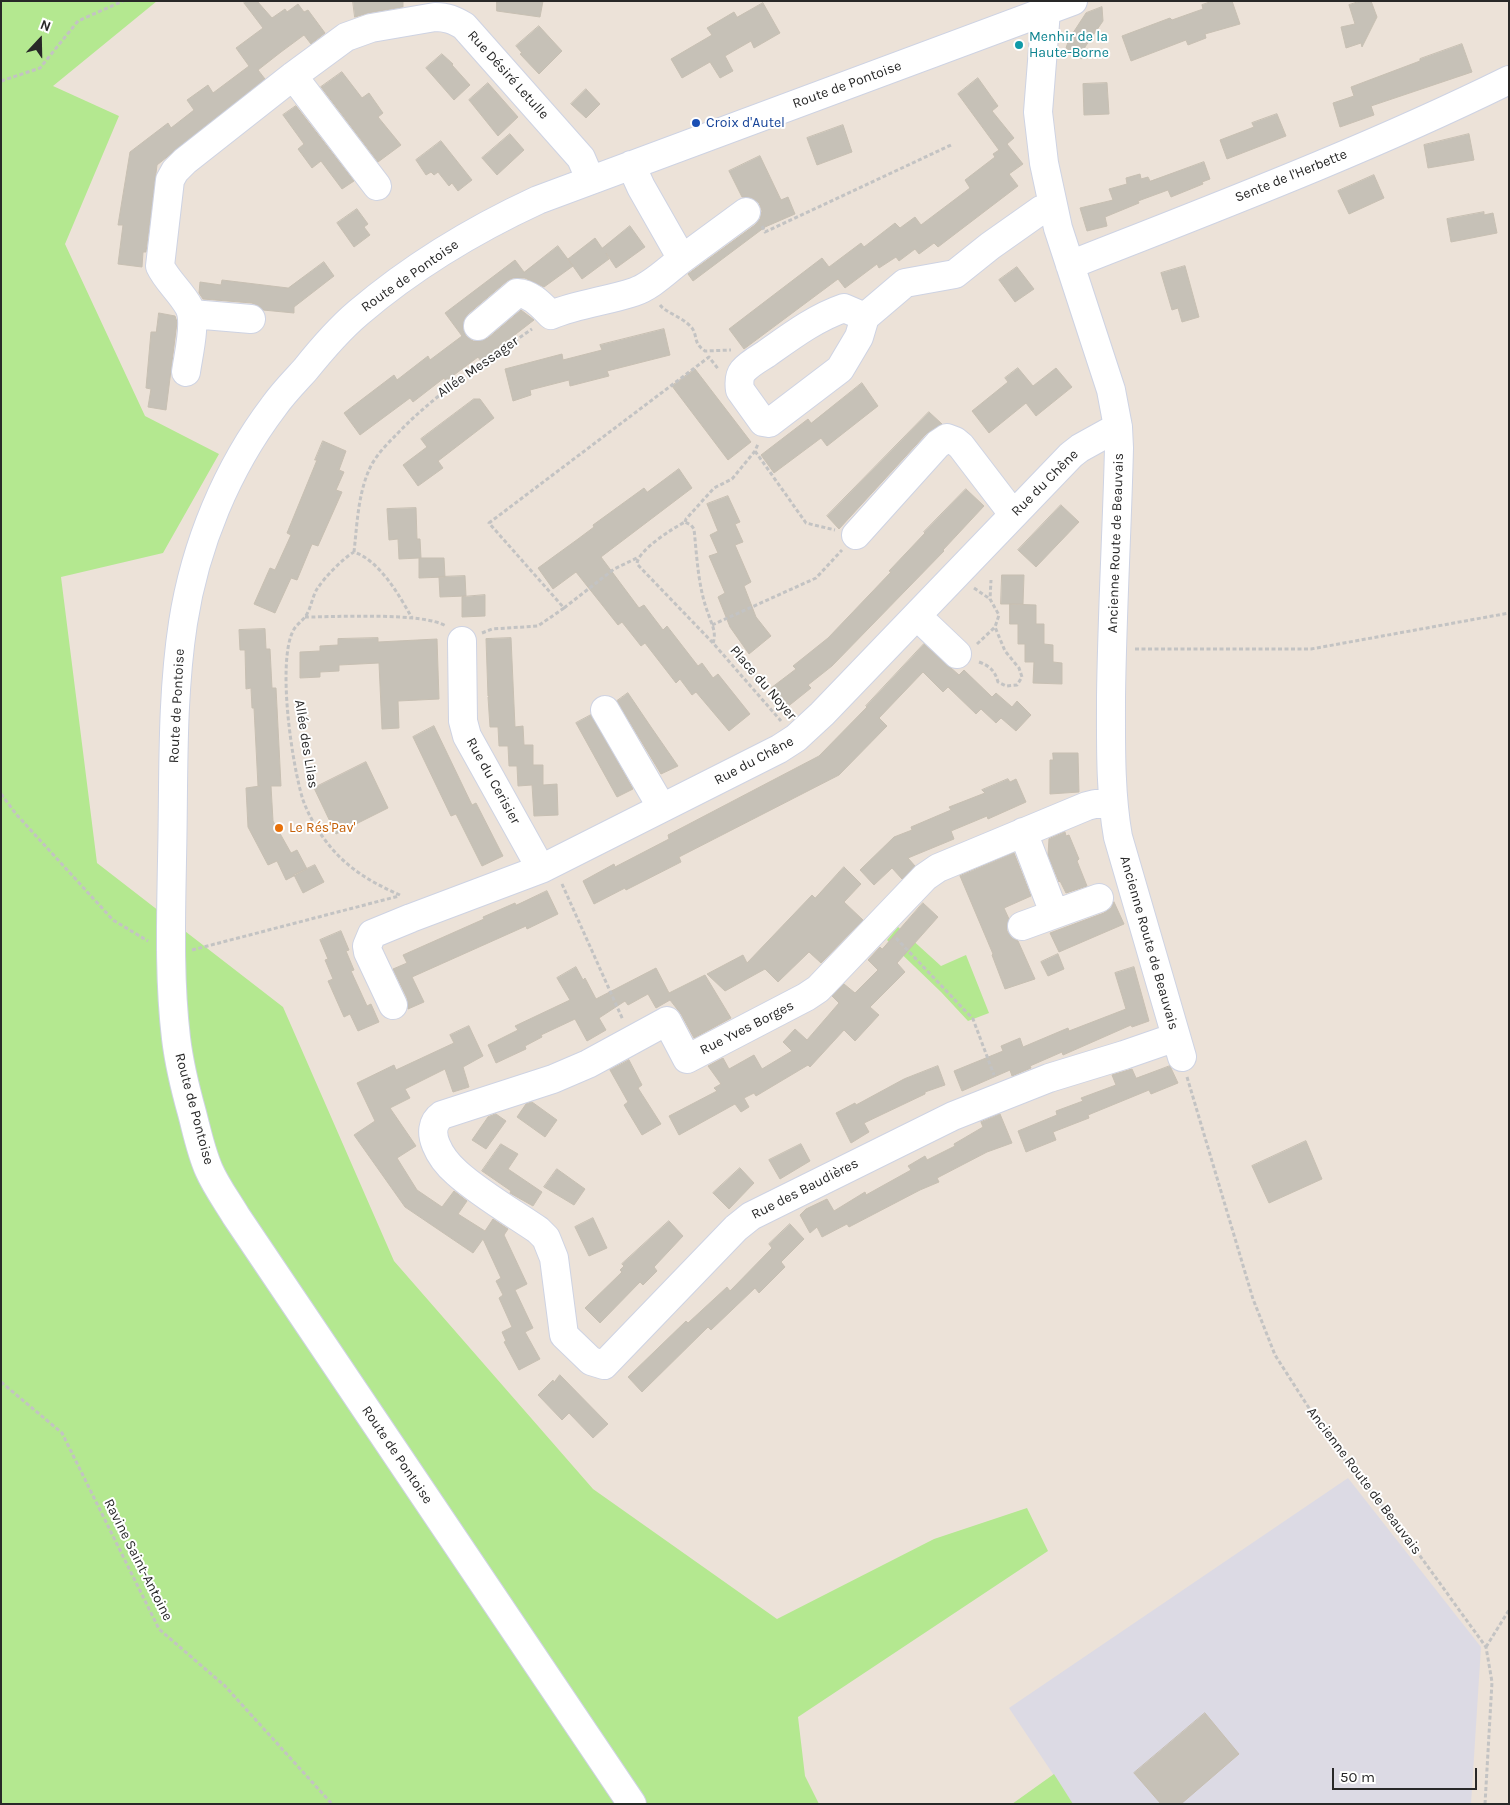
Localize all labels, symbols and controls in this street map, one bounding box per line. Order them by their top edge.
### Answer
north arrow [15,15,65,65]
text: N [38,16,53,35]
street label: Rue Désiré Letulle [464,27,552,123]
place label: Menhir de la Haute-Borne [1029,29,1109,62]
marker: Menhir de la Haute-Borne [1013,39,1025,51]
street label: Route de Pontoise [790,57,904,113]
place label: Croix d'Autel [706,115,785,131]
marker: Croix d'Autel [690,117,702,129]
street label: Sente de l'Herbette [1233,146,1349,206]
street label: Route de Pontoise [358,236,462,316]
street label: Allée Messager [434,333,522,401]
street label: Rue du Chêne [1008,446,1082,520]
street label: Ancienne Route de Beauvais [1104,453,1128,633]
street label: Place du Noyer [726,642,800,724]
street label: Route de Pontoise [166,648,188,764]
street label: Allée des Lilas [291,699,321,789]
street label: Rue du Chêne [711,733,797,789]
street label: Rue du Cerisier [462,735,524,827]
place label: Le Rés'Pav' [289,820,355,836]
marker: Le Rés'Pav' [273,822,285,834]
street label: Ancienne Route de Beauvais [1116,854,1182,1032]
street label: Rue Yves Borges [697,997,797,1059]
street label: Route de Pontoise [171,1051,217,1167]
street label: Rue des Baudières [749,1155,861,1223]
street label: Route de Pontoise [358,1403,436,1507]
street label: Ancienne Route de Beauvais [1303,1404,1425,1558]
street label: Ravine Saint-Antoine [100,1496,176,1624]
scale bar [1335,1758,1480,1790]
text: 50 m [1340,1768,1375,1786]

